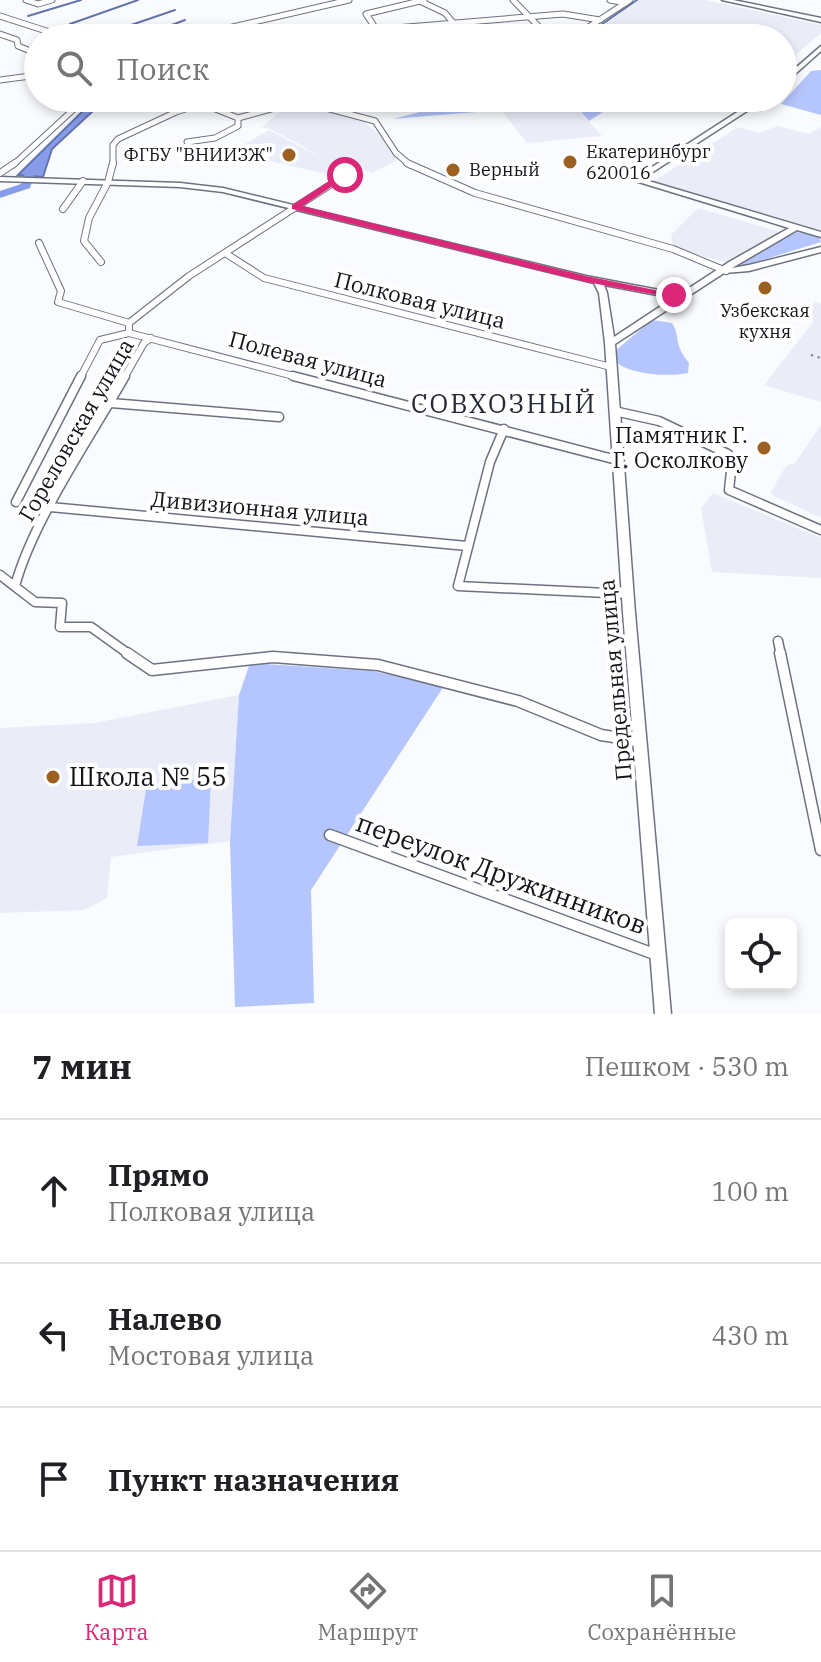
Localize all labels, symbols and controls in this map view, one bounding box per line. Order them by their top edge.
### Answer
search box [24,24,797,112]
icon: search [52,46,96,90]
text: Поиск [116,49,209,88]
place label: Екатеринбург 620016 [586,140,711,184]
place label: ФГБУ "ВНИИЗЖ" [124,143,273,166]
marker: ФГБУ "ВНИИЗЖ" [280,146,298,164]
marker: Екатеринбург 620016 [561,153,579,171]
route start [327,157,363,193]
place label: Верный [469,158,540,181]
marker: Верный [444,161,462,179]
street label: Полковая улица [332,264,509,335]
route end [656,277,692,313]
marker: Узбекская кухня [756,279,774,297]
place label: Узбекская кухня [720,299,810,343]
street label: Полевая улица [226,324,390,394]
street label: Гореловская улица [11,333,140,526]
district label: СОВХОЗНЫЙ [411,386,597,420]
place label: Памятник Г. Г. Осколкову [613,420,748,474]
marker: Памятник Г. Г. Осколкову [755,439,773,457]
street label: Дивизионная улица [150,484,370,531]
street label: Предельная улица [591,578,638,782]
place label: Школа № 55 [69,759,227,793]
marker: Школа № 55 [44,768,62,786]
street label: переулок Дружинников [352,805,651,941]
map controls [725,918,797,990]
button: locate [725,918,797,990]
text: 7 мин [32,1044,132,1088]
text: Пешком · 530 m [585,1049,789,1083]
text: Прямо [108,1155,209,1194]
icon: ahead [32,1169,76,1213]
text: 100 m [711,1174,789,1208]
text: Полковая улица [108,1194,315,1228]
text: Налево [108,1299,222,1338]
icon: left [32,1313,76,1357]
text: 430 m [711,1318,789,1352]
text: Мостовая улица [108,1338,314,1372]
icon: arrive [32,1457,76,1501]
text: Пункт назначения [108,1460,399,1499]
tab: Карта [85,1569,148,1646]
tab: Маршрут [318,1569,418,1646]
tab: Сохранённые [587,1569,736,1646]

